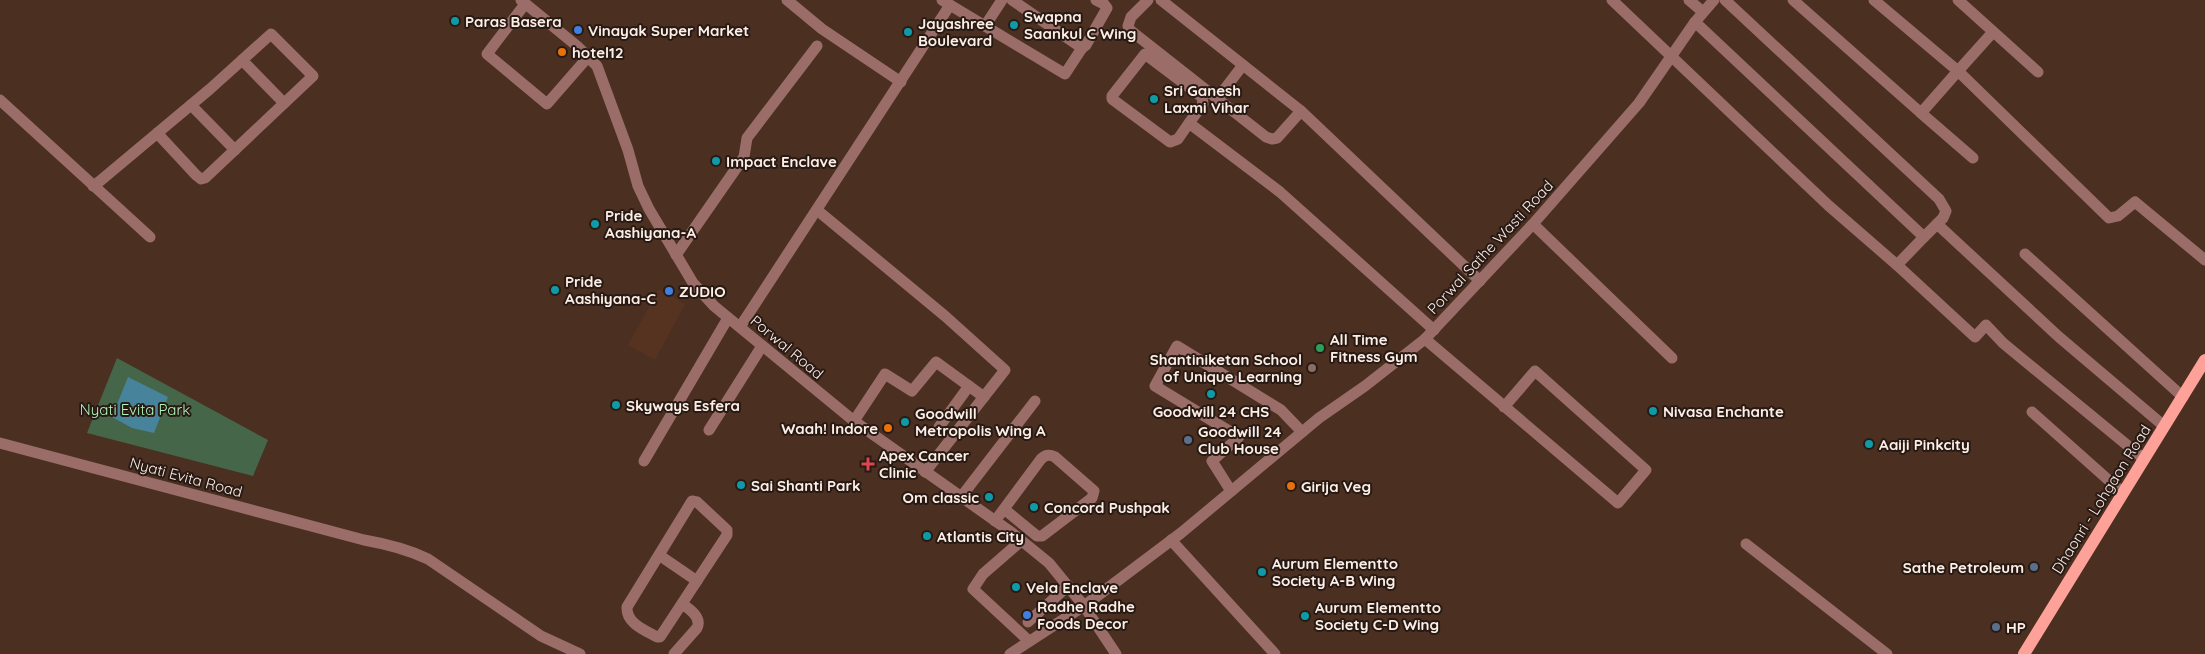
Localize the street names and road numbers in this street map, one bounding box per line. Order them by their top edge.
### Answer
street label: Porwal Sathe Wasti Road [1423,176,1557,318]
street label: Porwal Road [747,311,827,383]
street label: Dhaonri - Lohgaon Road [2047,421,2155,577]
street label: Nyati Evita Road [128,453,244,501]

